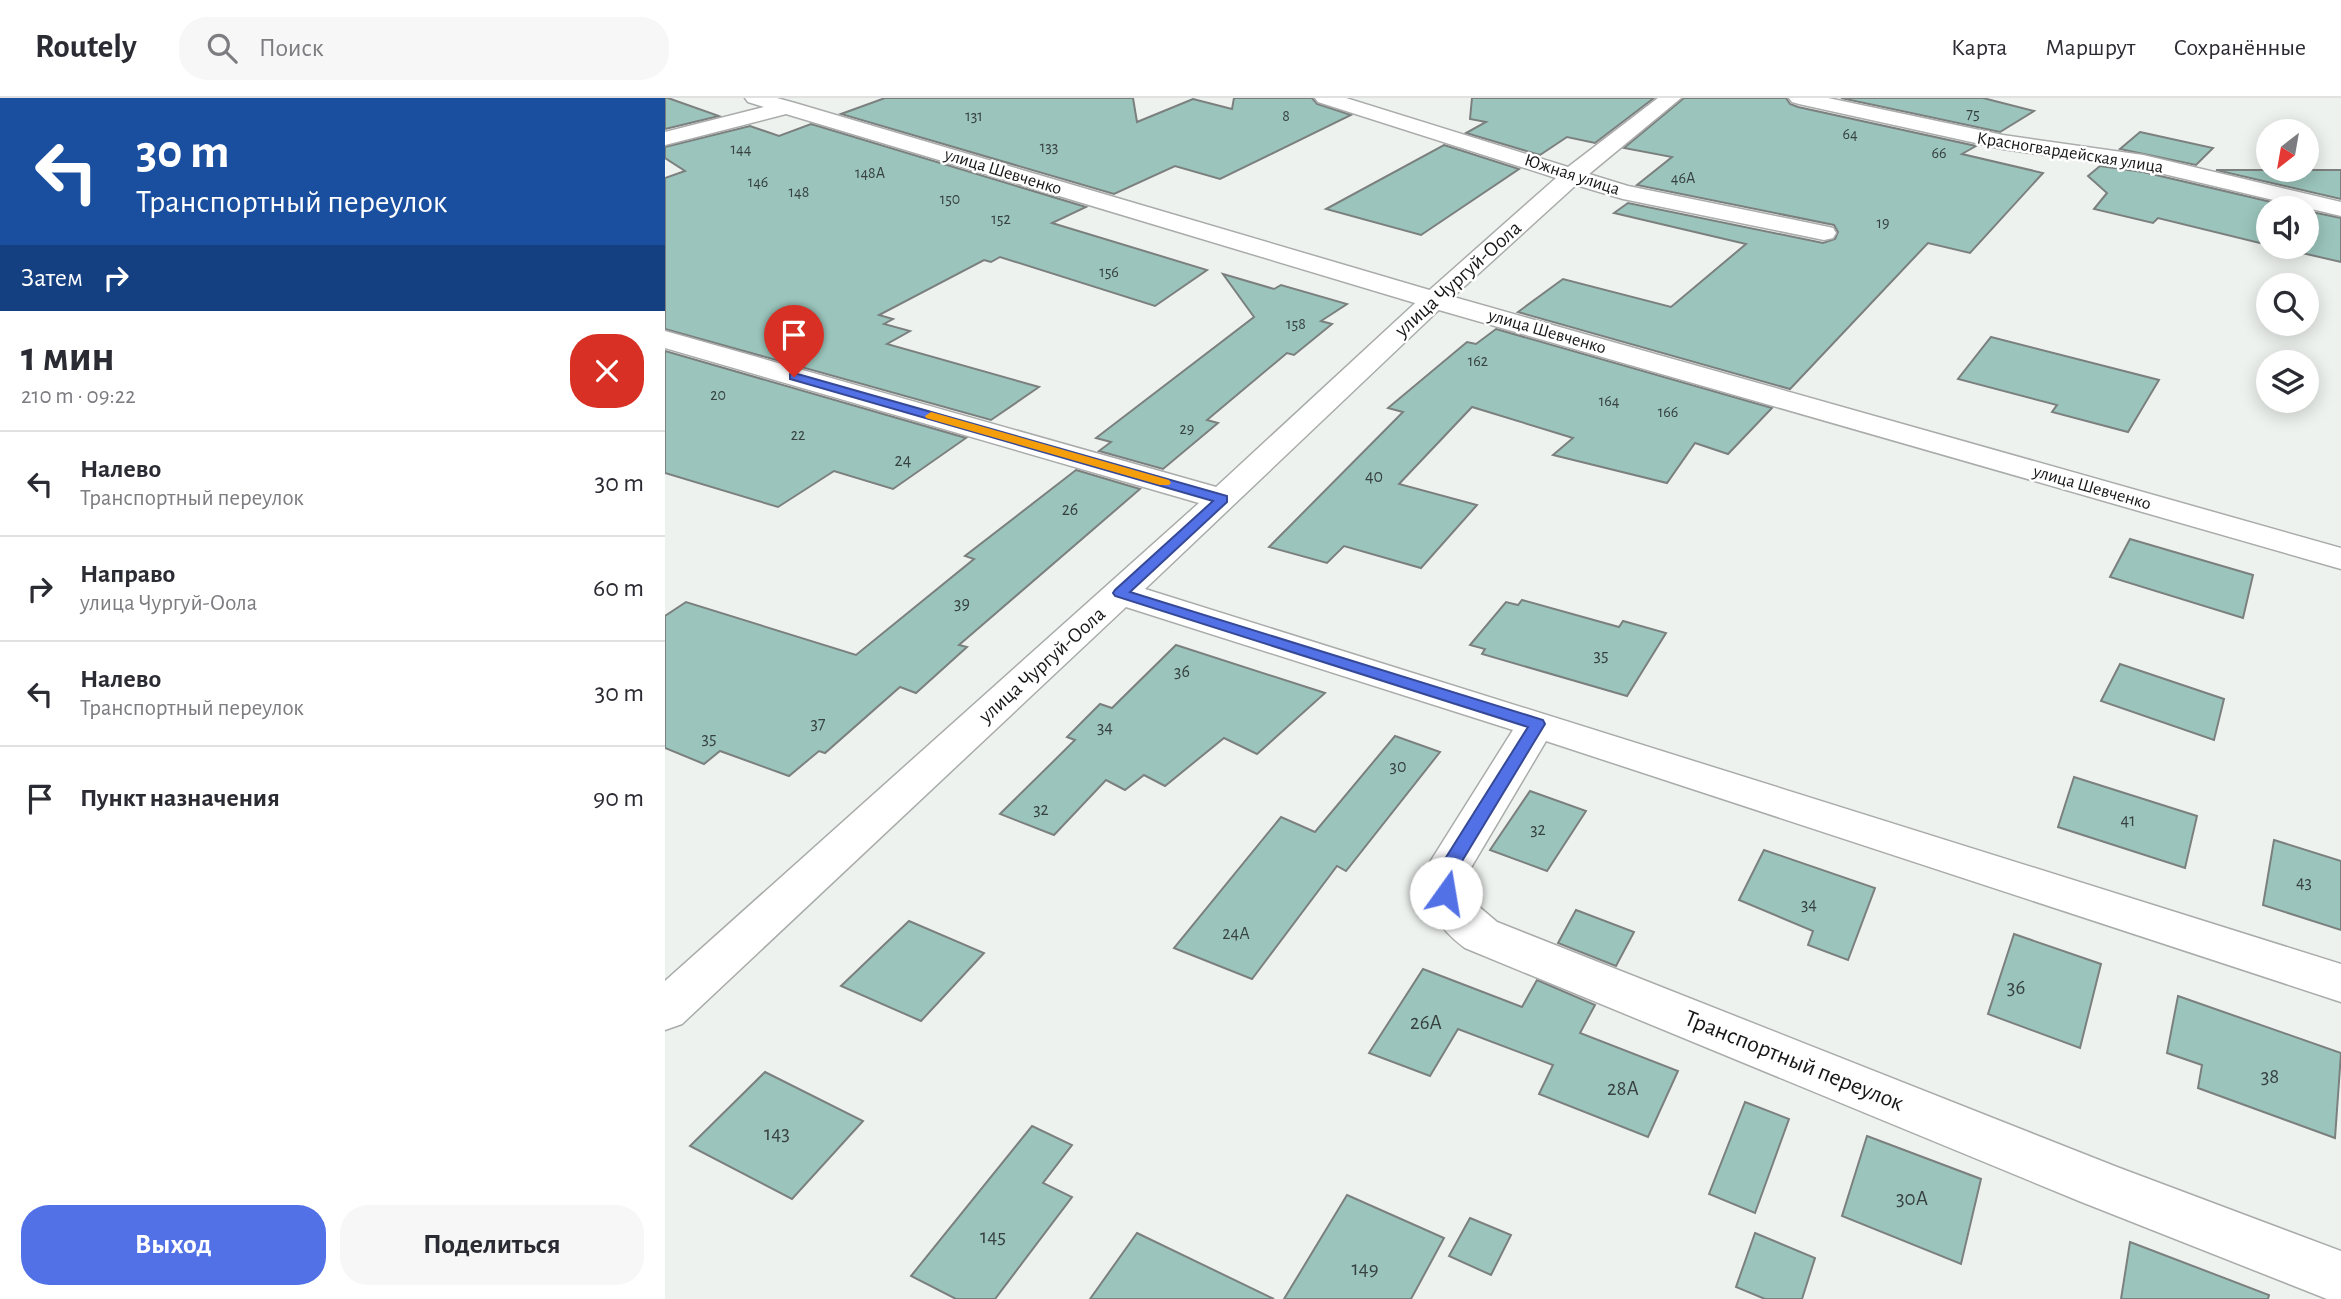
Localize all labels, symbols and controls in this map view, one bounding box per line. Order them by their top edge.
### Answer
search box [179,17,669,80]
icon: search [203,29,241,67]
text: Routely [35,31,137,64]
text: Поиск [259,35,324,61]
text: Карта [1951,36,2007,60]
text: Маршрут [2045,36,2135,60]
text: Сохранённые [2173,36,2306,60]
house number: 75 [1966,106,1980,122]
house number: 131 [965,108,983,124]
house number: 8 [1282,108,1290,124]
north arrow [2256,119,2319,182]
map controls [2256,119,2319,413]
icon: left [21,126,112,217]
house number: 64 [1842,126,1858,142]
text: 30 m [136,128,230,177]
street label: Красногвардейская улица [1975,129,2165,177]
house number: 133 [1040,139,1058,155]
house number: 144 [731,141,752,157]
street label: улица Шевченко [941,145,1064,198]
house number: 66 [1931,145,1947,161]
street label: Южная улица [1522,151,1622,199]
house number: 148А [855,165,886,181]
house number: 46А [1671,170,1696,186]
house number: 146 [748,174,768,190]
house number: 148 [789,184,809,200]
text: Транспортный переулок [136,186,447,218]
house number: 150 [940,191,960,207]
button: sound [2256,196,2319,259]
house number: 152 [991,211,1011,227]
house number: 19 [1876,215,1890,231]
street label: улица Чургуй-Оола [1390,217,1525,342]
icon: right [97,259,135,297]
house number: 156 [1099,264,1119,280]
text: Затем [21,265,83,291]
button: search [2256,273,2319,336]
pin [764,305,824,377]
street label: улица Шевченко [1485,306,1608,357]
icon: arrive [775,316,813,354]
house number: 158 [1286,316,1306,332]
button: close [570,334,644,408]
text: 1 мин [21,336,115,378]
button: layers [2256,350,2319,413]
house number: 162 [1468,353,1488,369]
text: 210 m · 09:22 [21,385,136,408]
house number: 20 [710,387,726,403]
house number: 164 [1599,393,1620,409]
house number: 166 [1658,404,1678,420]
house number: 29 [1180,421,1194,437]
house number: 22 [791,427,805,443]
house number: 24 [895,452,912,470]
text: Налево [80,456,161,482]
street label: улица Шевченко [2030,462,2153,513]
icon: left [21,465,59,503]
house number: 40 [1365,468,1383,486]
text: 30 m [594,470,644,496]
text: Транспортный переулок [80,487,304,510]
house number: 26 [1062,501,1078,519]
text: Направо [80,561,175,587]
icon: right [21,570,59,608]
text: 60 m [593,575,644,601]
text: улица Чургуй-Оола [80,592,257,615]
house number: 39 [954,595,970,613]
street label: улица Чургуй-Оола [974,603,1109,728]
house number: 35 [1594,647,1608,665]
house number: 36 [1174,663,1190,681]
text: Налево [80,666,161,692]
icon: left [21,675,59,713]
text: 30 m [594,680,644,706]
text: Транспортный переулок [80,697,304,720]
house number: 37 [811,715,825,733]
house number: 34 [1097,719,1113,737]
house number: 35 [702,730,716,748]
house number: 30 [1390,758,1406,776]
icon: arrive [21,780,59,818]
text: Пункт назначения [80,785,280,811]
text: 90 m [593,785,644,811]
house number: 32 [1033,801,1049,819]
house number: 41 [2121,812,2135,830]
house number: 32 [1530,821,1546,839]
position arrow [1409,856,1483,930]
house number: 43 [2296,874,2312,892]
house number: 34 [1801,896,1817,914]
house number: 24А [1222,925,1250,943]
house number: 36 [2007,977,2025,998]
street label: Транспортный переулок [1681,1006,1907,1116]
house number: 26А [1410,1012,1442,1033]
house number: 38 [2261,1066,2279,1087]
house number: 28А [1607,1078,1639,1099]
house number: 143 [764,1123,790,1144]
house number: 30А [1896,1188,1928,1209]
button: Выход [21,1205,326,1285]
button: Поделиться [340,1205,644,1285]
house number: 145 [980,1226,1006,1247]
house number: 149 [1351,1258,1379,1279]

